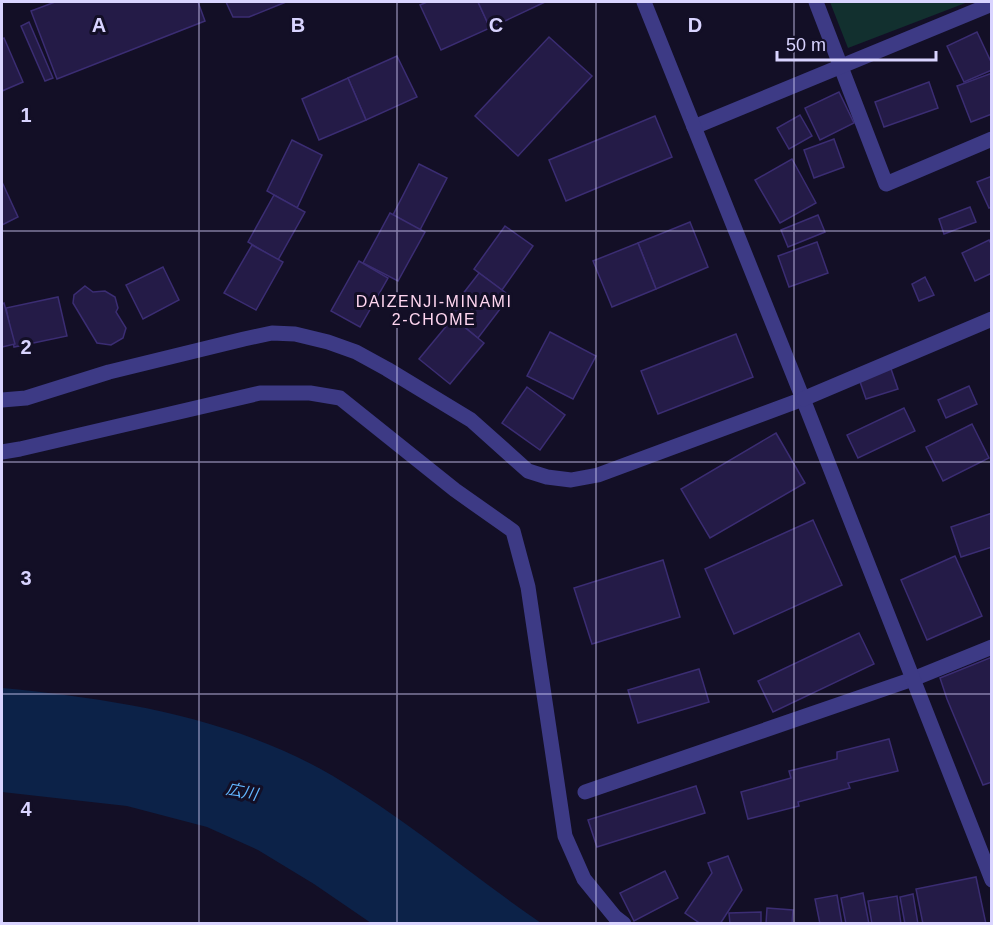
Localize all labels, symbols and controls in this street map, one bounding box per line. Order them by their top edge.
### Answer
text: A [92,14,106,36]
text: B [291,14,305,36]
text: C [489,14,503,36]
text: D [688,14,702,36]
scale bar [777,24,936,62]
text: 50 m [786,35,826,55]
text: 1 [20,104,32,126]
district label: DAIZENJI-MINAMI 2-CHOME [356,293,512,328]
text: 2 [20,336,32,358]
text: 3 [20,567,32,589]
water label: 広川 [225,780,261,803]
text: 4 [20,798,32,820]

